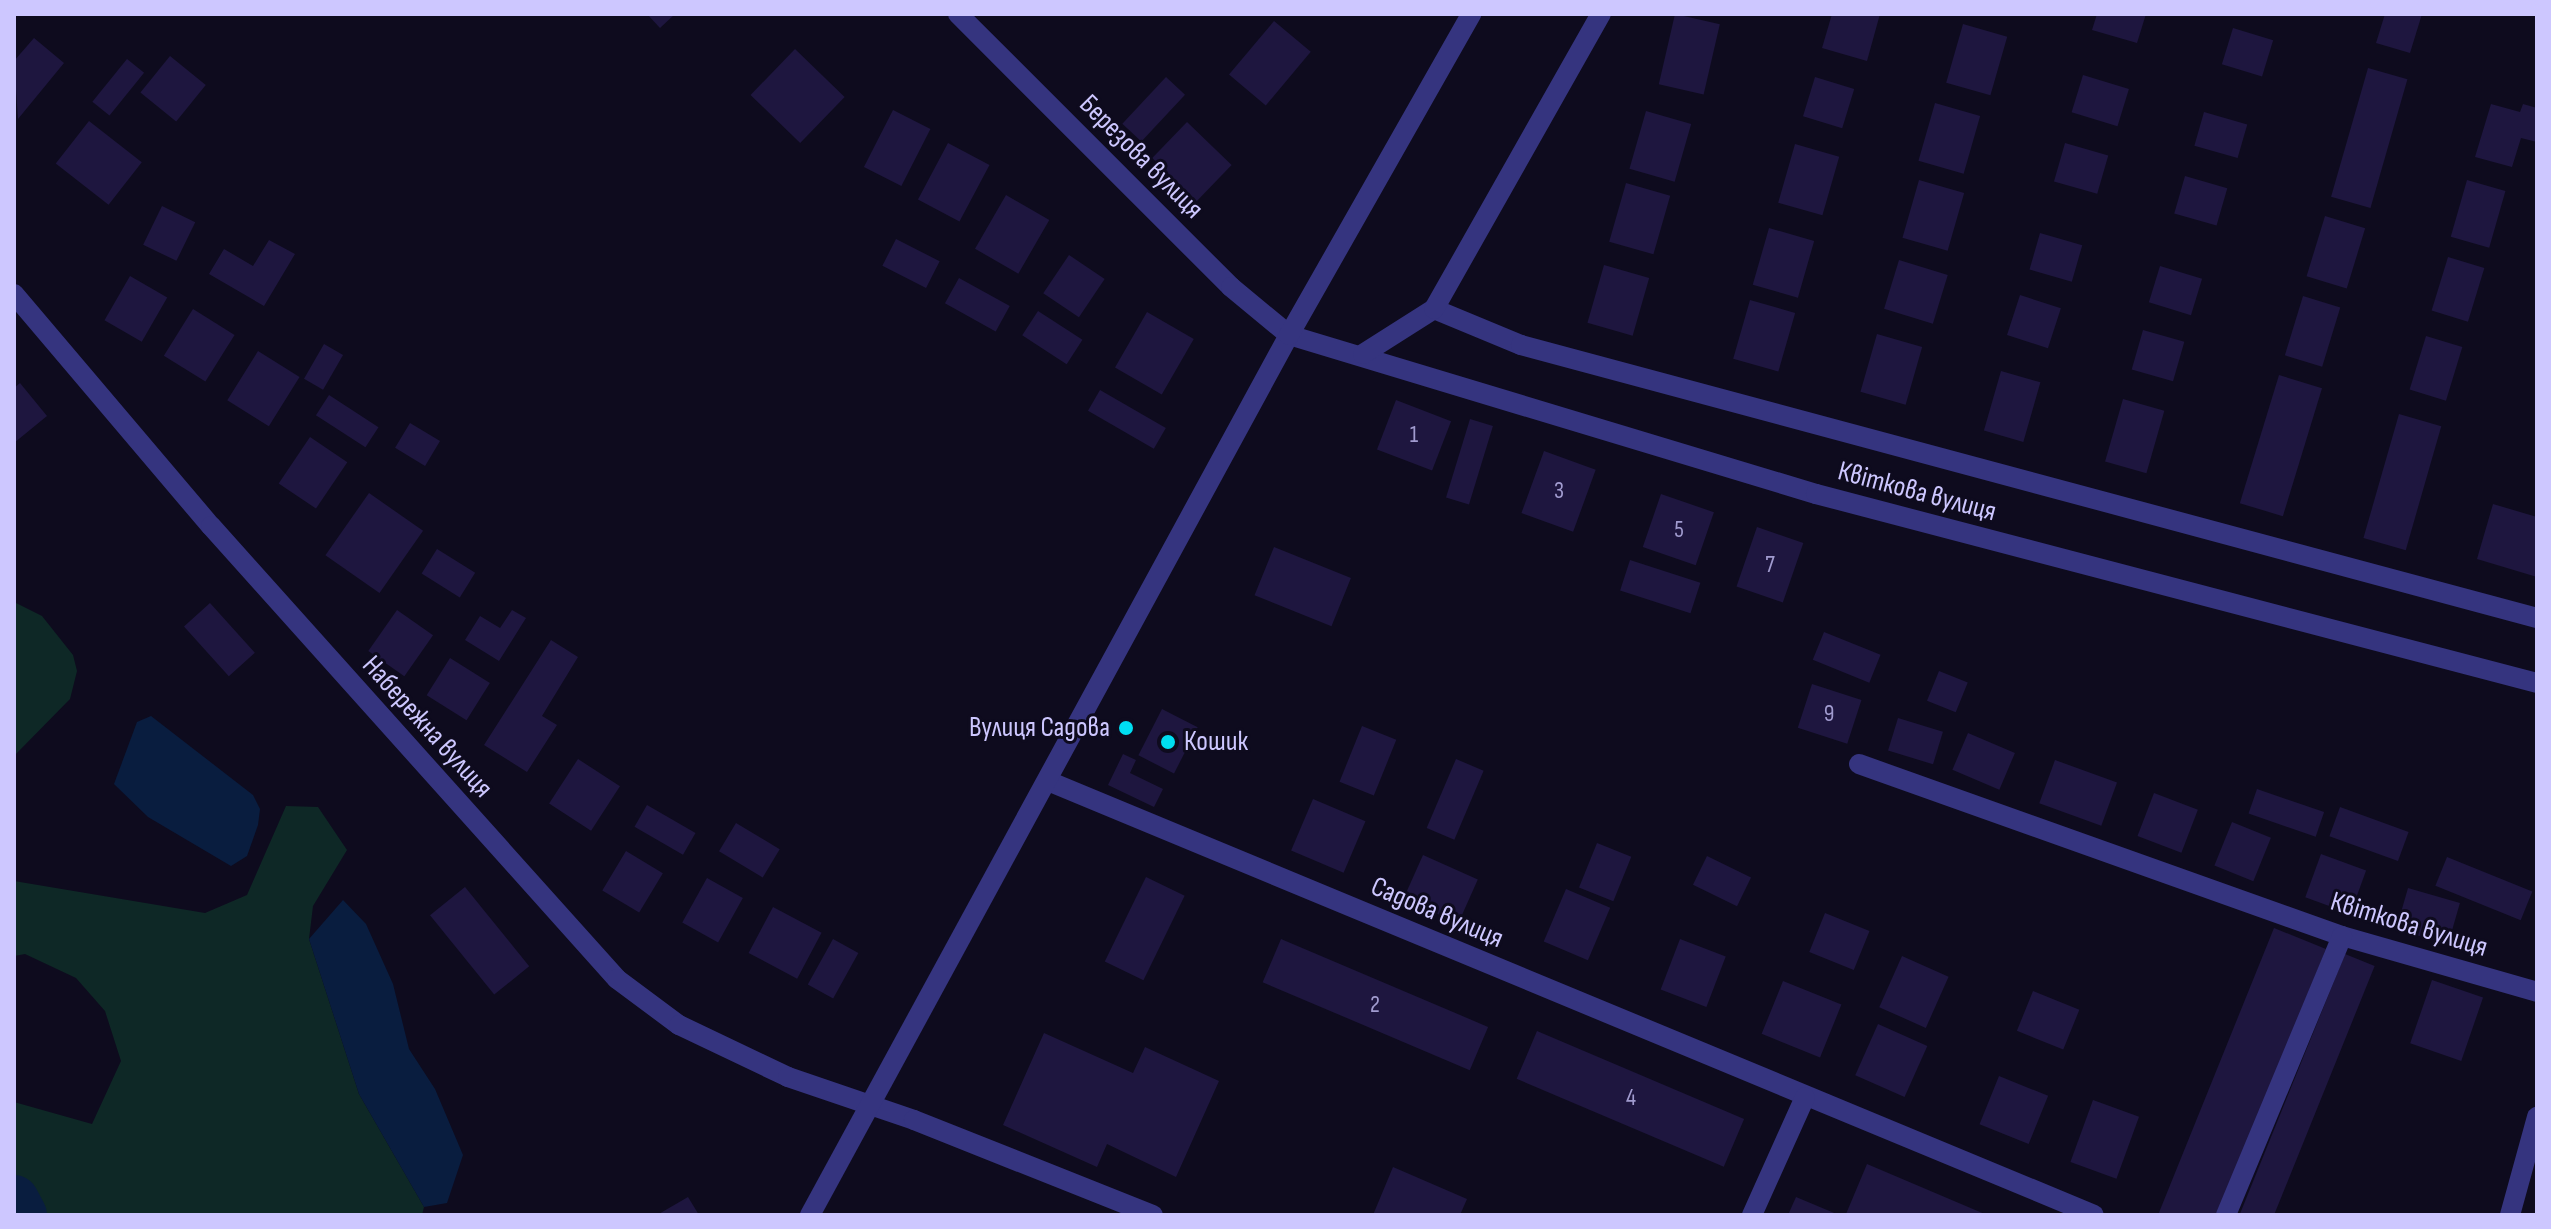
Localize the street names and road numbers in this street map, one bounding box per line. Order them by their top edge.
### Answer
street label: Березова вулиця [1072,88,1210,226]
street label: Квіткова вулиця [1834,455,2000,529]
street label: Набережна вулиця [355,649,499,805]
street label: Садова вулиця [1366,870,1508,956]
street label: Квіткова вулиця [2326,885,2492,965]

